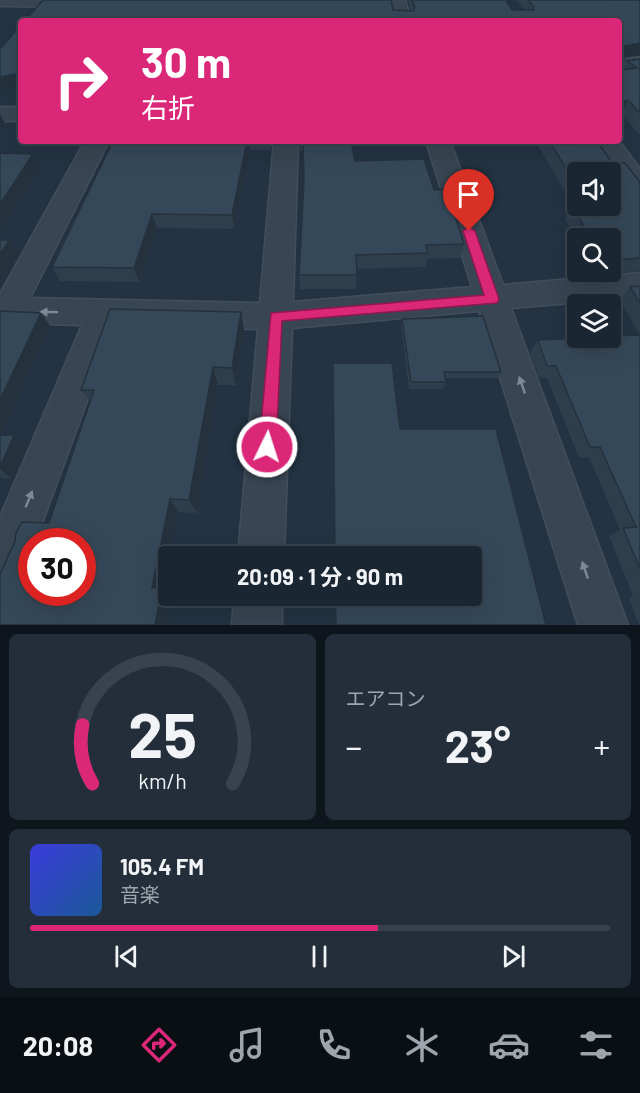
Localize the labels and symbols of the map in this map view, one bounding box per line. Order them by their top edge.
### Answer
pin [443,169,494,231]
one-way arrow [40,307,59,316]
one-way arrow [516,376,526,394]
position arrow [235,415,299,479]
one-way arrow [25,490,34,508]
speed limit sign: 30 [18,528,96,606]
one-way arrow [579,561,589,579]

